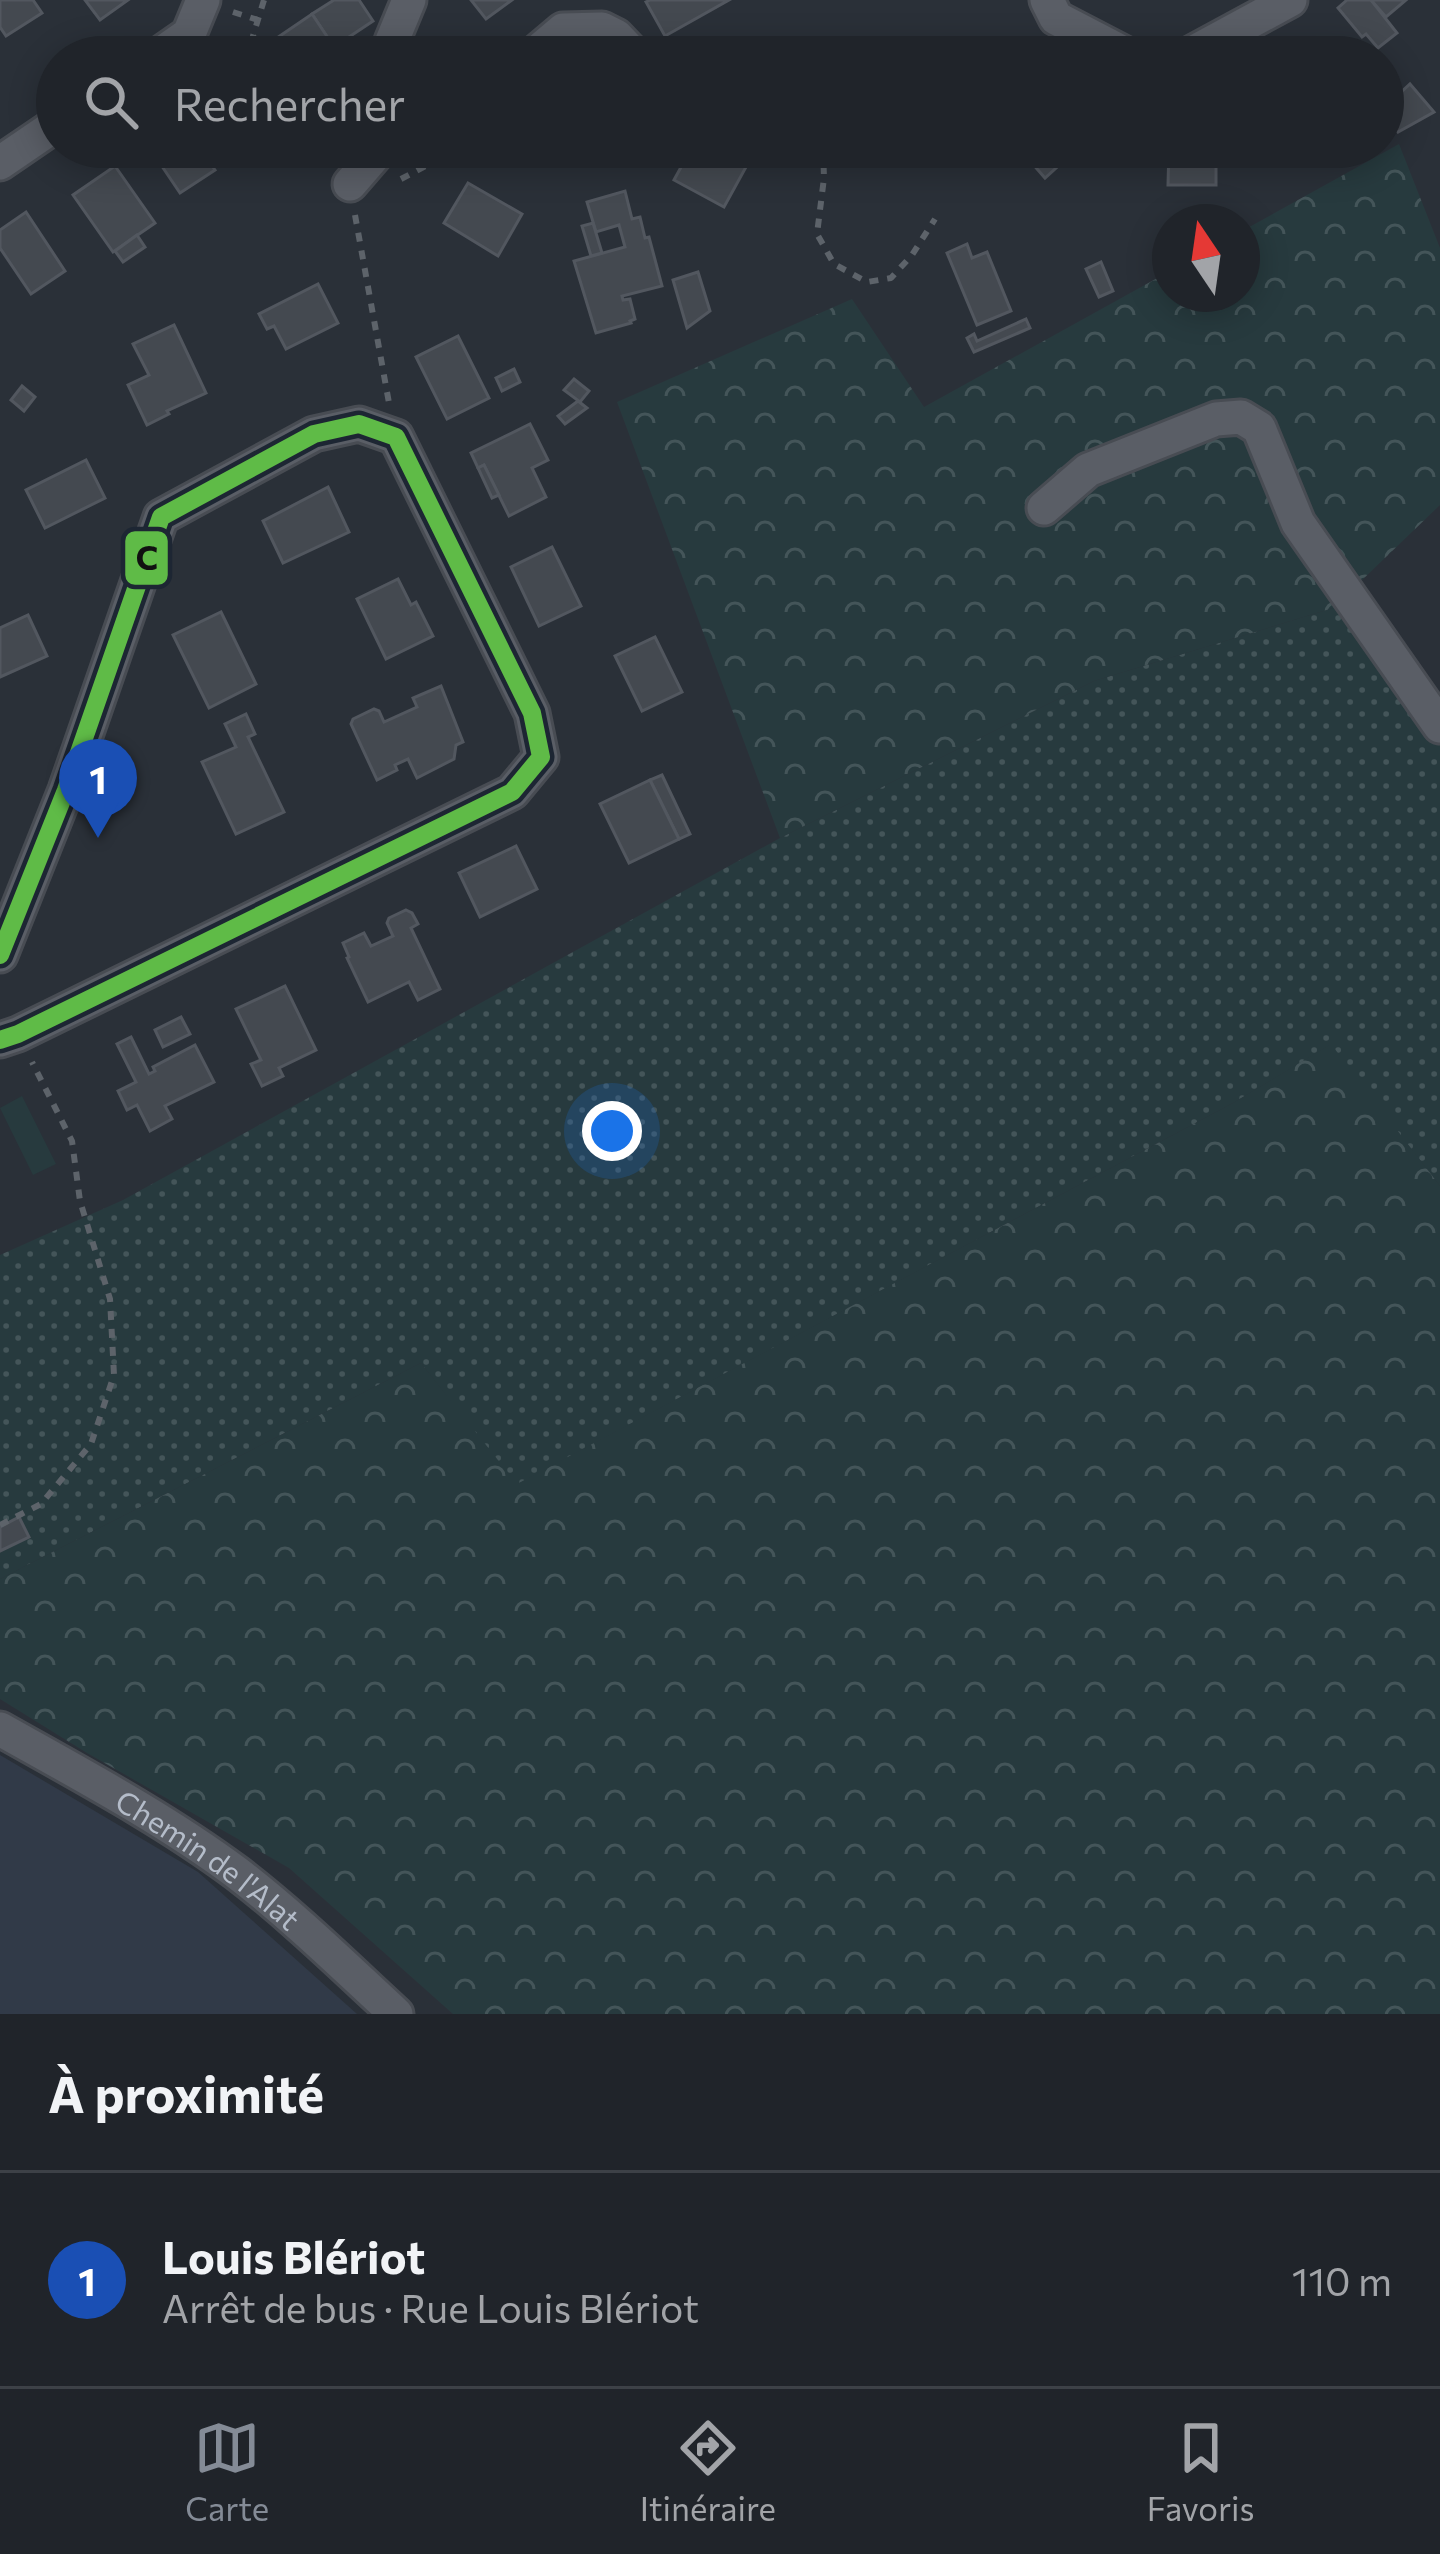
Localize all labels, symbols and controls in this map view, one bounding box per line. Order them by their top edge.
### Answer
search box [36,36,1404,168]
icon: search [78,69,144,135]
text: Rechercher [174,75,405,130]
north arrow [1152,204,1260,312]
line badge: C [123,529,170,587]
text: C [136,536,158,577]
pin: 1 [59,739,137,838]
your location [582,1101,642,1161]
street label: Chemin de l'Alat [110,1781,309,1936]
text: À proximité [48,2061,324,2124]
text: Louis Blériot [162,2228,425,2283]
text: 1 [78,2256,96,2304]
text: 110 m [1292,2256,1392,2304]
text: Arrêt de bus · Rue Louis Blériot [162,2283,699,2331]
tab: Carte [185,2415,269,2528]
tab: Itinéraire [640,2415,776,2528]
tab: Favoris [1147,2415,1255,2528]

